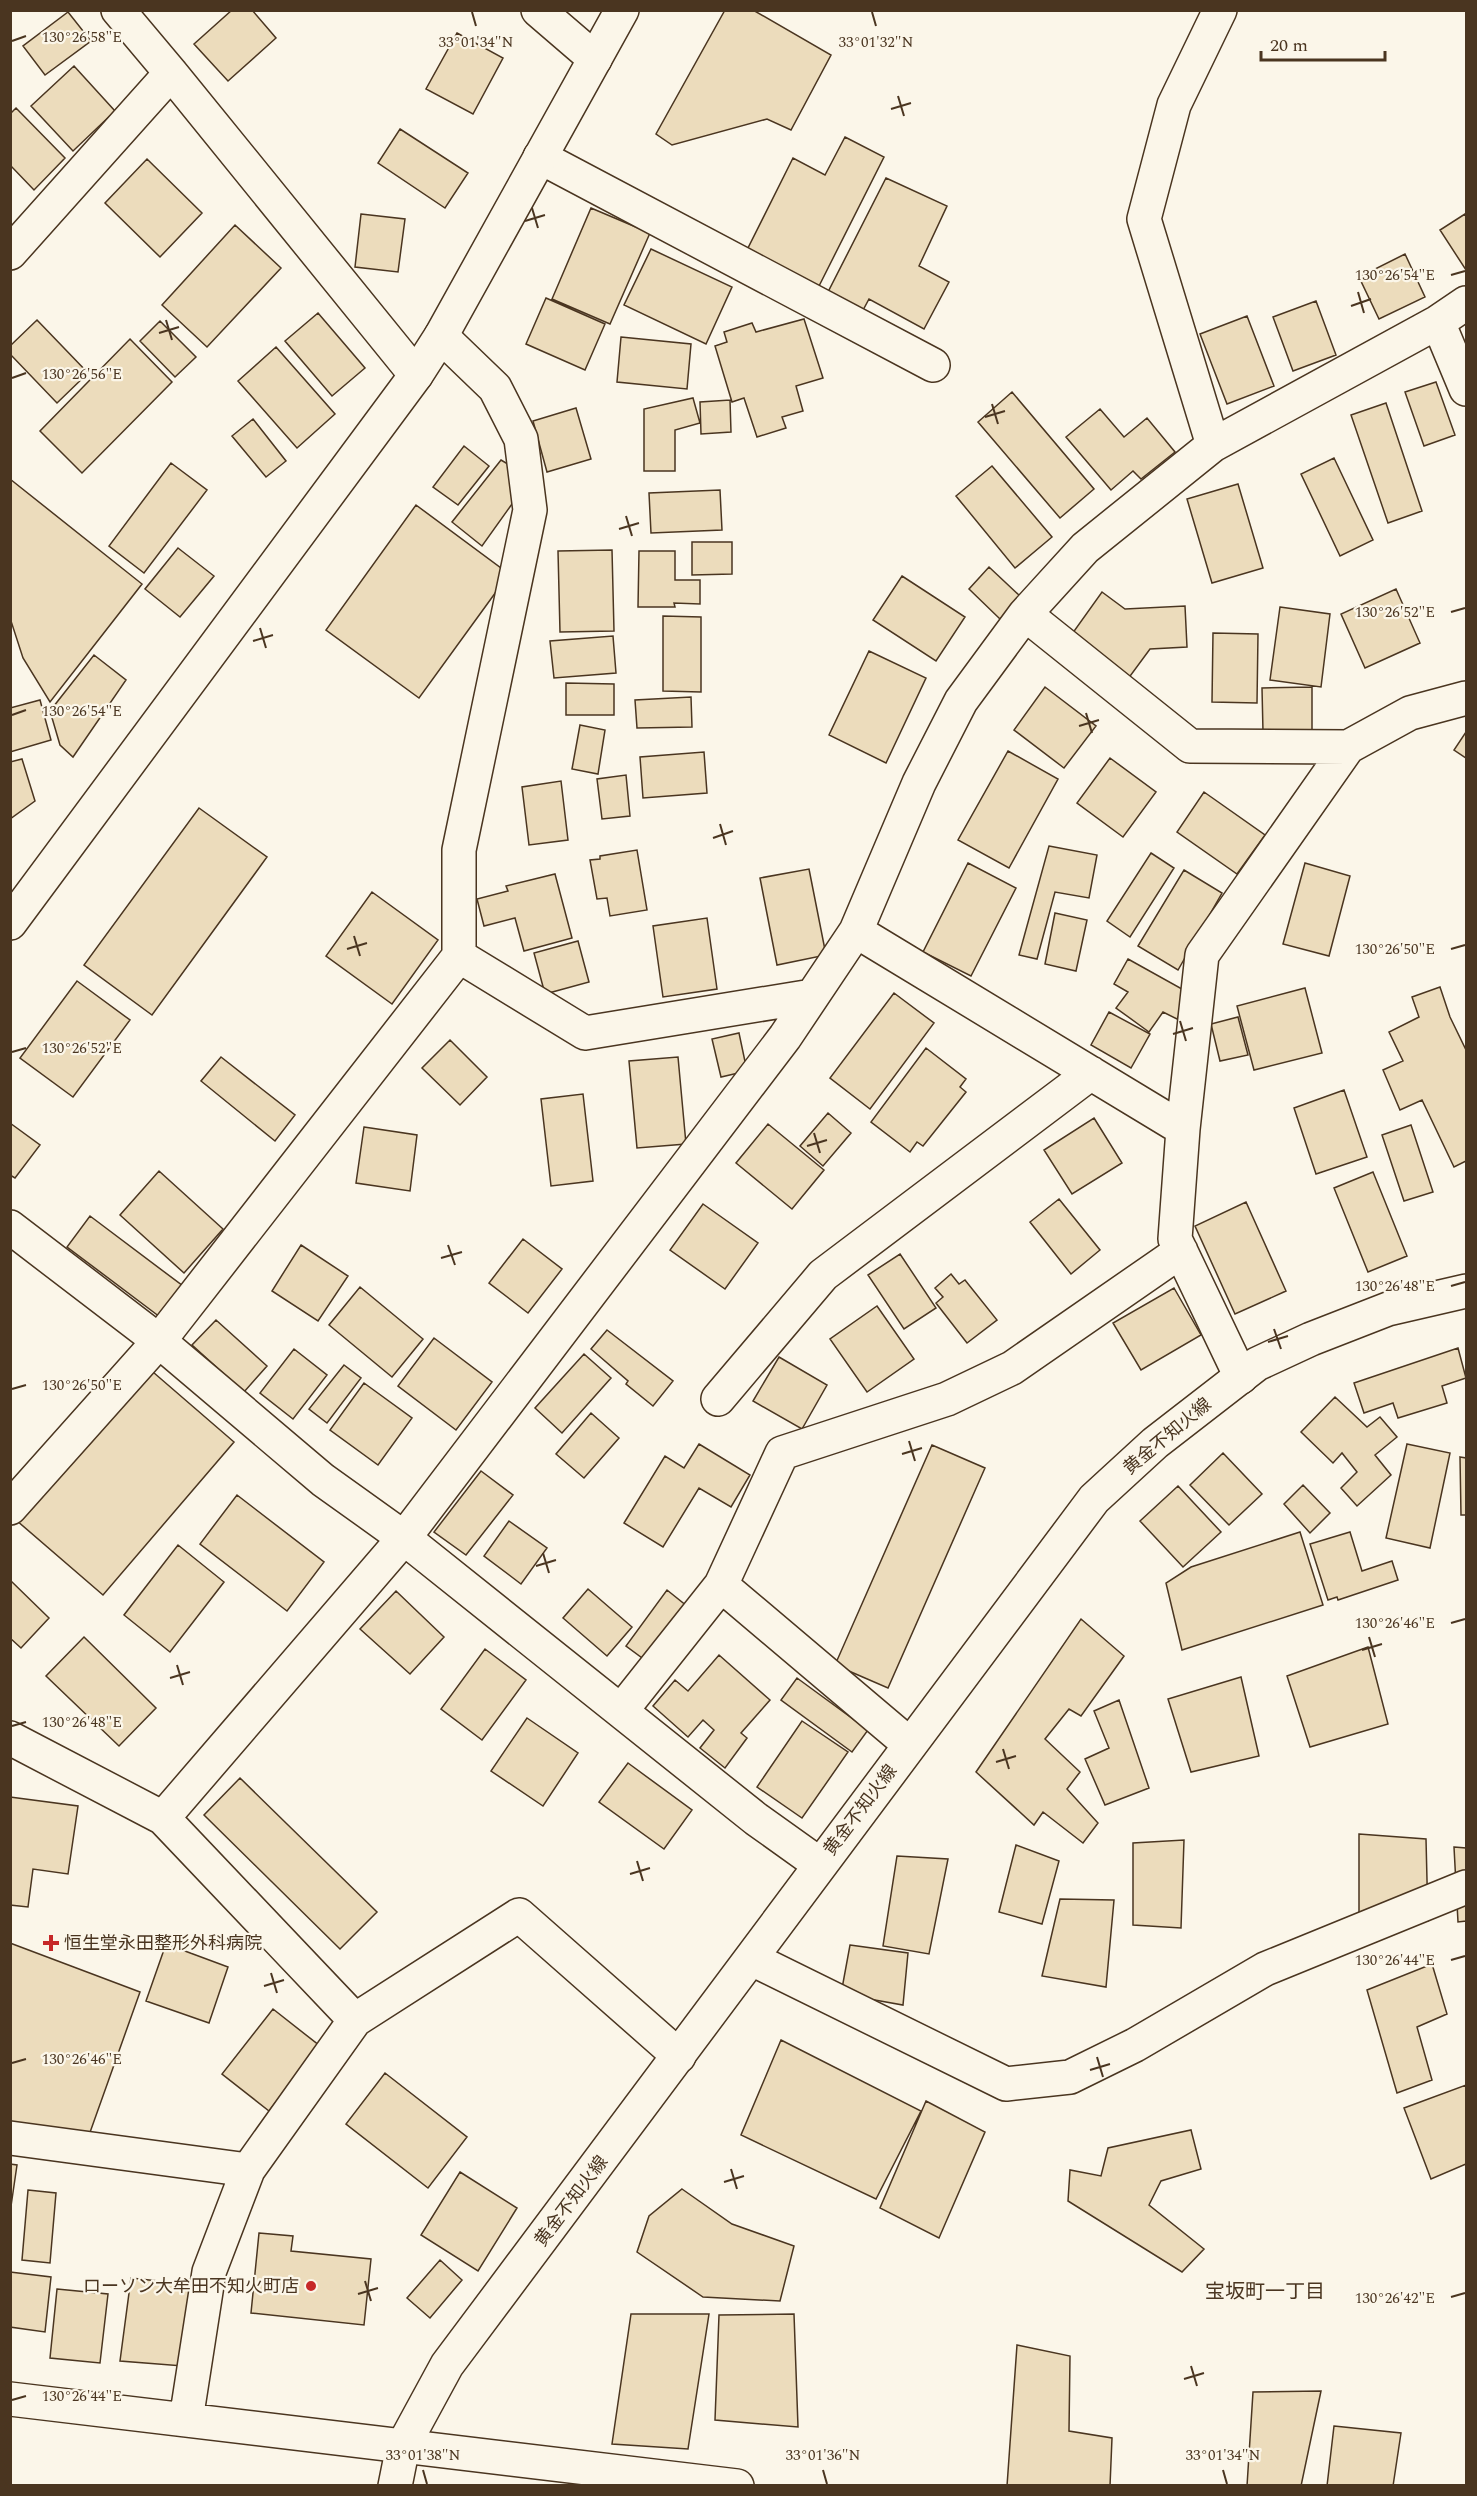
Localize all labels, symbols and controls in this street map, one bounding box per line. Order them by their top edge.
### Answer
scale bar [1261,24,1386,62]
text: 130°26'58"E [42,26,122,49]
text: 33°01'34"N [439,31,514,54]
text: 33°01'32"N [839,31,914,54]
text: 20 m [1270,32,1308,59]
text: 130°26'54"E [1355,264,1435,287]
text: 130°26'56"E [42,363,122,386]
text: 130°26'52"E [1355,601,1435,624]
text: 130°26'54"E [42,700,122,723]
text: 130°26'50"E [1355,938,1435,961]
text: 130°26'52"E [42,1037,122,1060]
text: 130°26'48"E [1355,1275,1435,1298]
text: 130°26'50"E [42,1374,122,1397]
street label: 黄金不知火線 [1117,1391,1217,1481]
text: 130°26'46"E [1355,1612,1435,1635]
text: 130°26'48"E [42,1711,122,1734]
street label: 黄金不知火線 [817,1759,904,1862]
place label: 恒生堂永田整形外科病院 [64,1930,262,1957]
marker: 恒生堂永田整形外科病院 [42,1934,60,1952]
text: 130°26'44"E [1355,1949,1435,1972]
text: 130°26'46"E [42,2048,122,2071]
street label: 黄金不知火線 [528,2150,615,2253]
place label: ローソン大牟田不知火町店 [83,2273,299,2300]
district label: 宝坂町一丁目 [1205,2277,1325,2307]
marker: ローソン大牟田不知火町店 [304,2279,318,2293]
text: 130°26'42"E [1355,2287,1435,2310]
text: 130°26'44"E [42,2385,122,2408]
text: 33°01'38"N [386,2444,461,2467]
text: 33°01'36"N [786,2444,861,2467]
text: 33°01'34"N [1186,2444,1261,2467]

